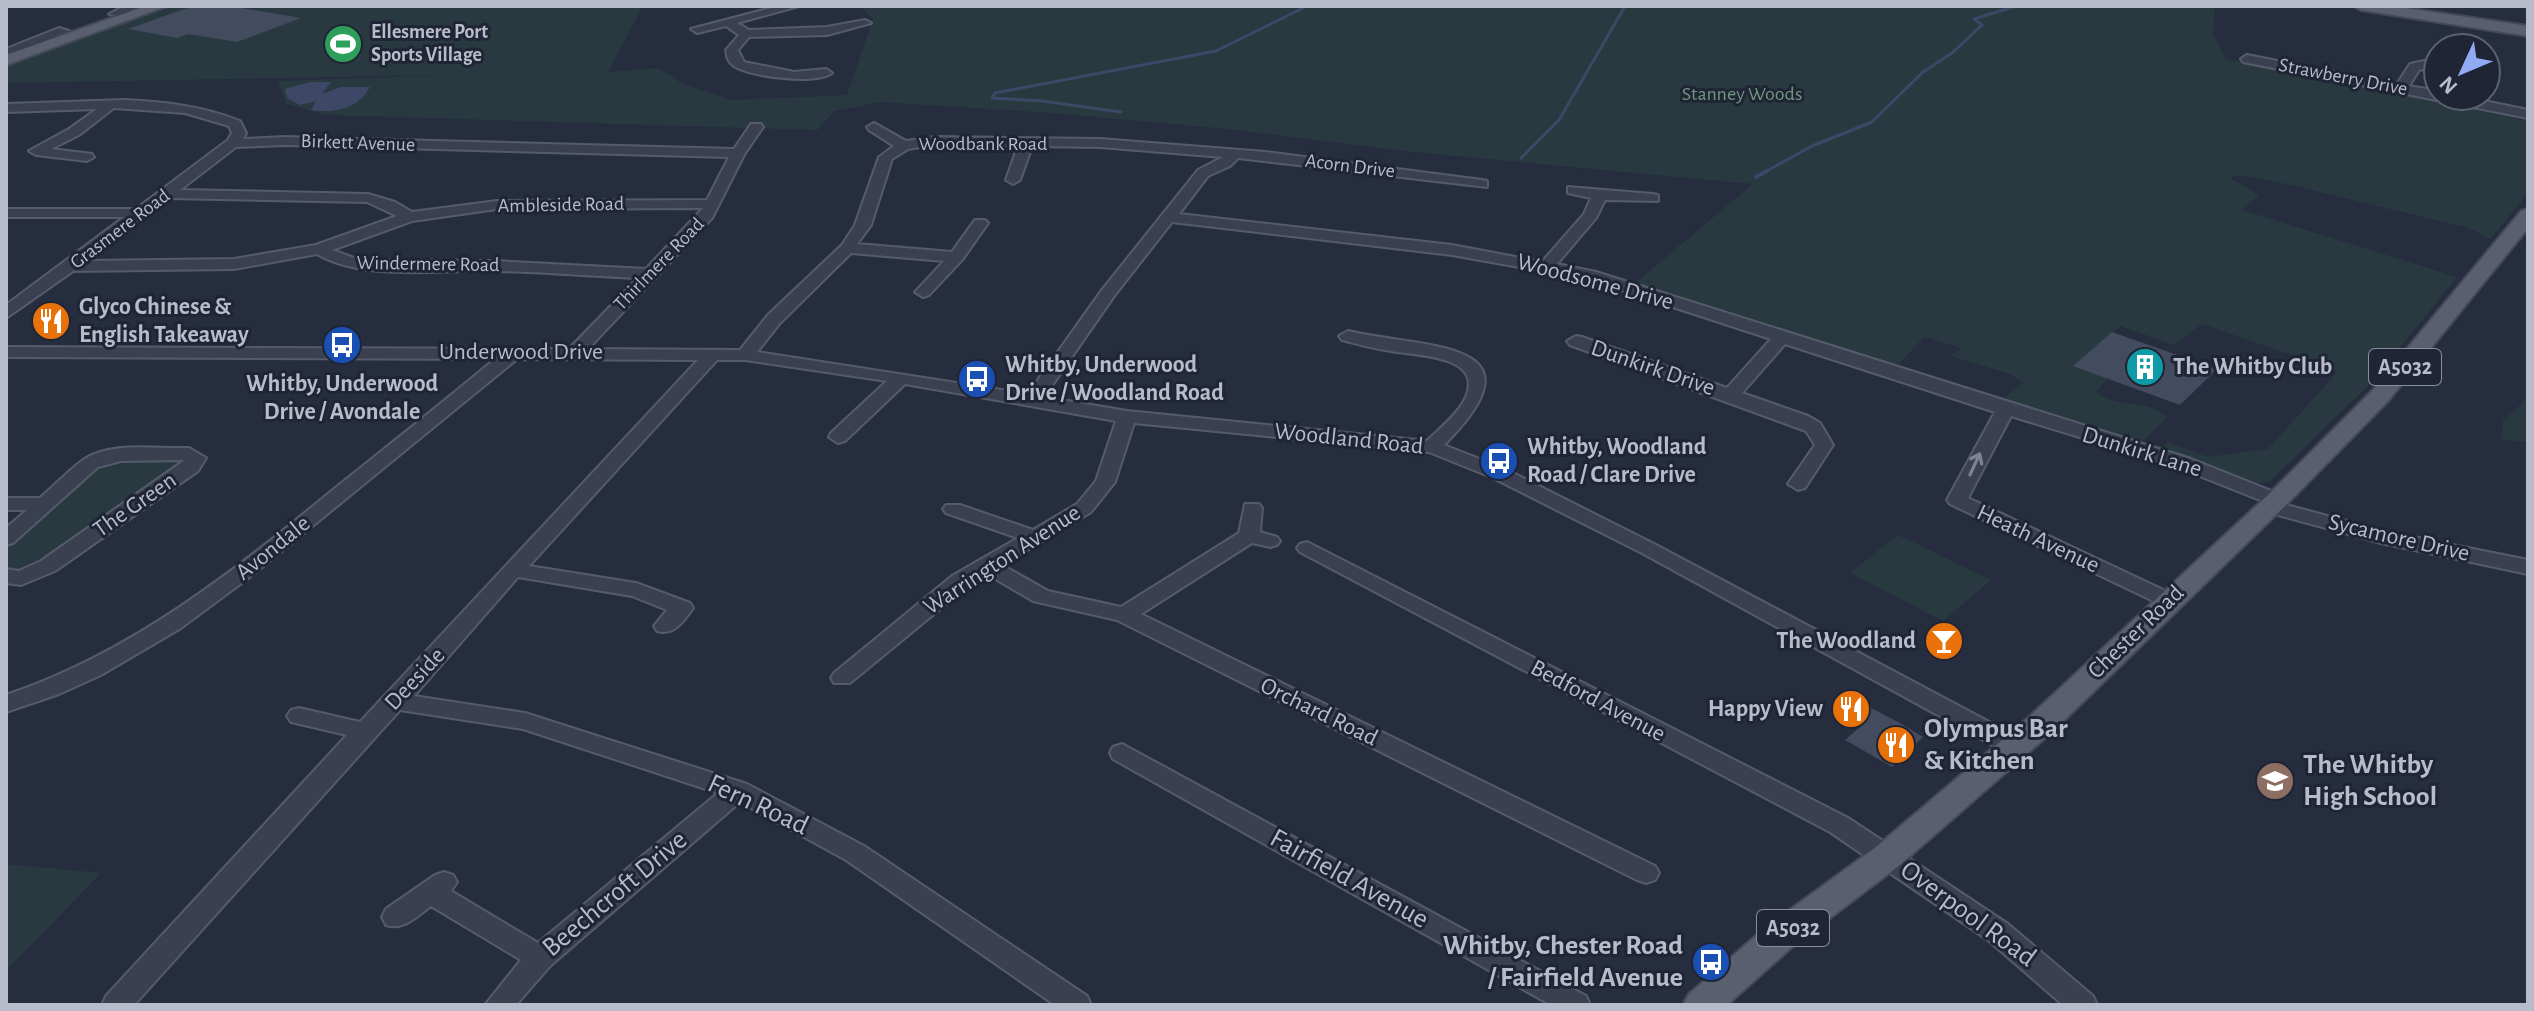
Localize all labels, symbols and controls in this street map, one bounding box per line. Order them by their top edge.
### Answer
place label: Ellesmere Port Sports Village [371,22,488,65]
sports icon: Ellesmere Port Sports Village [322,23,364,65]
north arrow [2422,32,2502,112]
street label: Strawberry Drive [2277,55,2409,99]
text: N [2435,72,2462,98]
park label: Stanney Woods [1682,84,1802,104]
street label: Birkett Avenue [300,131,416,155]
street label: Woodbank Road [919,134,1047,154]
street label: Acorn Drive [1304,151,1396,181]
street label: Grasmere Road [67,185,173,273]
street label: Ambleside Road [497,194,625,216]
street label: Thirlmere Road [610,214,708,314]
street label: Woodsome Drive [1514,250,1676,314]
street label: Windermere Road [356,253,500,275]
place label: Glyco Chinese & English Takeaway [79,295,249,347]
restaurant icon: Glyco Chinese & English Takeaway [30,300,72,342]
bus stop icon: Whitby, Underwood Drive / Avondale [321,324,363,366]
street label: Dunkirk Drive [1588,336,1718,400]
street label: Underwood Drive [439,340,603,364]
building icon: The Whitby Club [2124,346,2166,388]
road number: A5032 [2369,349,2441,385]
place label: Whitby, Underwood Drive / Woodland Road [1005,353,1224,405]
place label: The Whitby Club [2173,355,2332,379]
bus stop icon: Whitby, Underwood Drive / Woodland Road [956,358,998,400]
place label: Whitby, Underwood Drive / Avondale [246,372,438,424]
street label: Woodland Road [1273,419,1425,459]
street label: Dunkirk Lane [2079,422,2205,482]
place label: Whitby, Woodland Road / Clare Drive [1527,435,1707,487]
bus stop icon: Whitby, Woodland Road / Clare Drive [1478,440,1520,482]
one-way arrow [1968,452,1983,476]
street label: The Green [89,468,181,542]
street label: Warrington Avenue [919,500,1085,620]
street label: Heath Avenue [1973,500,2103,578]
street label: Sycamore Drive [2326,510,2472,566]
street label: Avondale [231,511,315,585]
street label: Chester Road [2084,581,2188,683]
bar icon: The Woodland [1923,620,1965,662]
place label: The Woodland [1776,629,1916,653]
street label: Deeside [380,643,450,715]
street label: Bedford Avenue [1527,656,1669,746]
street label: Orchard Road [1256,673,1382,751]
restaurant icon: Happy View [1830,688,1872,730]
place label: Happy View [1708,697,1823,721]
place label: Olympus Bar & Kitchen [1924,715,2068,775]
restaurant icon: Olympus Bar & Kitchen [1875,724,1917,766]
place label: The Whitby High School [2303,751,2437,811]
school or university icon: The Whitby High School [2254,760,2296,802]
street label: Fern Road [703,770,813,840]
street label: Fairfield Avenue [1265,824,1433,934]
street label: Beechcroft Drive [537,826,693,962]
street label: Overpool Road [1895,856,2041,972]
road number: A5032 [1757,910,1829,946]
place label: Whitby, Chester Road / Fairfield Avenue [1443,932,1683,992]
bus stop icon: Whitby, Chester Road / Fairfield Avenue [1690,941,1732,983]

